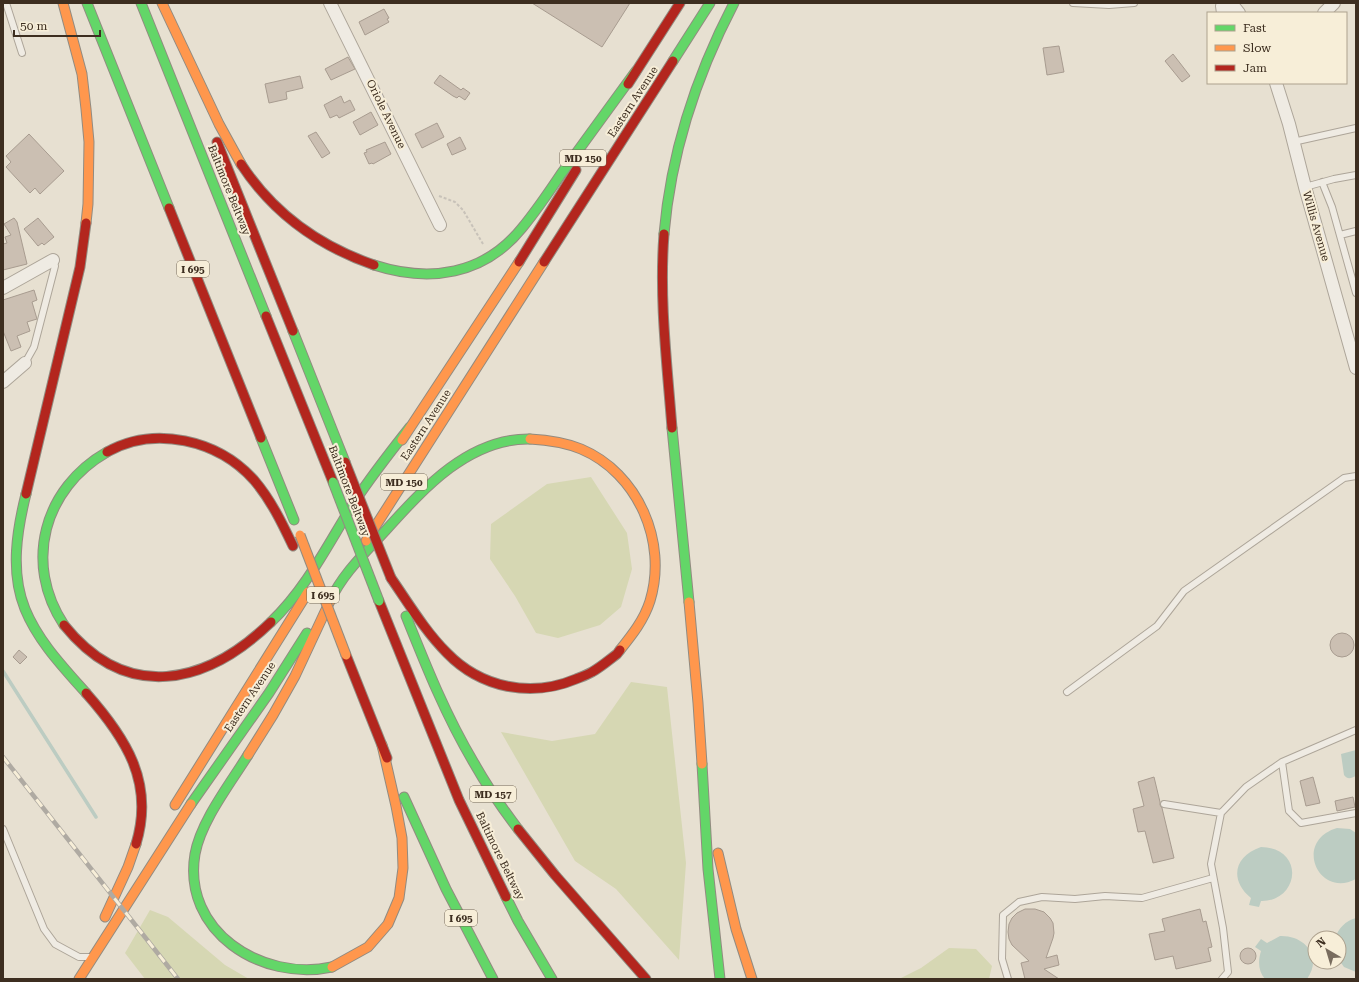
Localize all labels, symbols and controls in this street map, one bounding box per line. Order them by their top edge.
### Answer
scale bar [14,12,100,38]
legend [1207,12,1347,84]
text: 50 m [20,19,47,33]
text: Fast [1243,21,1267,35]
text: Slow [1243,41,1271,55]
text: Jam [1243,61,1267,75]
street label: Eastern Avenue [605,64,661,140]
street label: Oriole Avenue [364,77,408,151]
street label: Baltimore Beltway [205,143,253,238]
road number: MD 150 [560,150,606,166]
street label: Willis Avenue [1300,189,1332,263]
road number: I 695 [177,261,209,277]
street label: Eastern Avenue [398,387,454,463]
street label: Baltimore Beltway [326,444,373,539]
road number: MD 150 [381,474,427,490]
road number: I 695 [307,587,339,603]
street label: Eastern Avenue [222,659,278,735]
road number: MD 157 [470,786,516,802]
street label: Baltimore Beltway [473,810,527,903]
road number: I 695 [445,910,477,926]
north arrow [1307,930,1347,970]
text: N [1314,934,1329,950]

